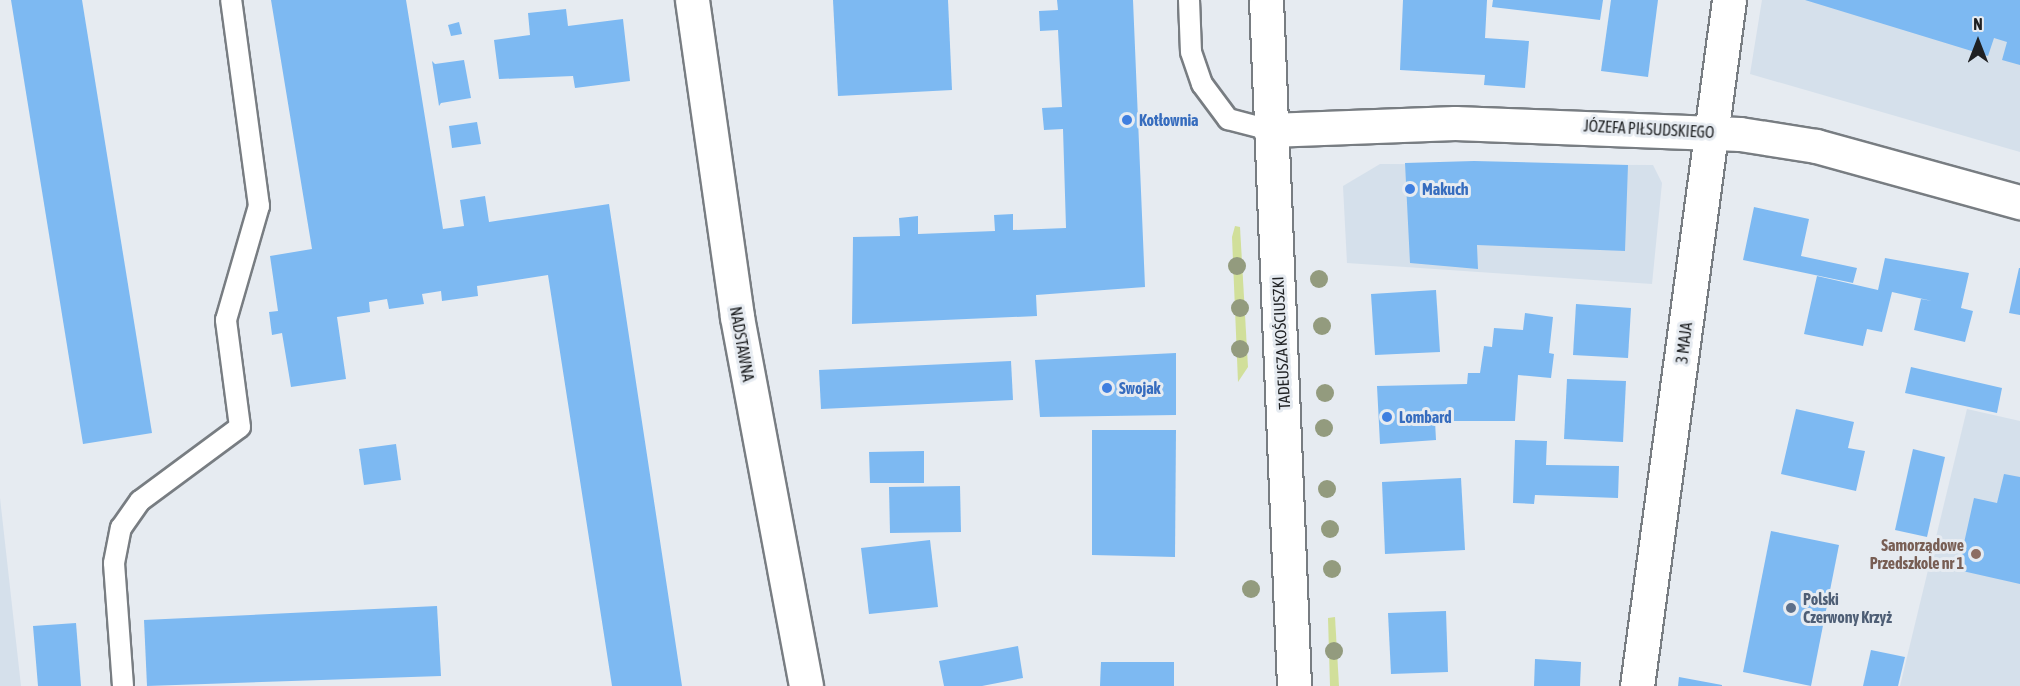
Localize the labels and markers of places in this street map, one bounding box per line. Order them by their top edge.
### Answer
place label: Kotłownia [1139,110,1199,130]
marker: Kotłownia [1120,113,1134,127]
place label: Makuch [1422,179,1469,199]
marker: Makuch [1403,182,1417,196]
place label: Swojak [1119,378,1161,398]
marker: Swojak [1100,381,1114,395]
place label: Lombard [1399,407,1452,427]
marker: Lombard [1380,410,1394,424]
place label: Samorządowe Przedszkole nr 1 [1870,535,1964,573]
marker: Samorządowe Przedszkole nr 1 [1969,547,1983,561]
place label: Polski Czerwony Krzyż [1803,589,1892,627]
marker: Polski Czerwony Krzyż [1784,601,1798,615]

